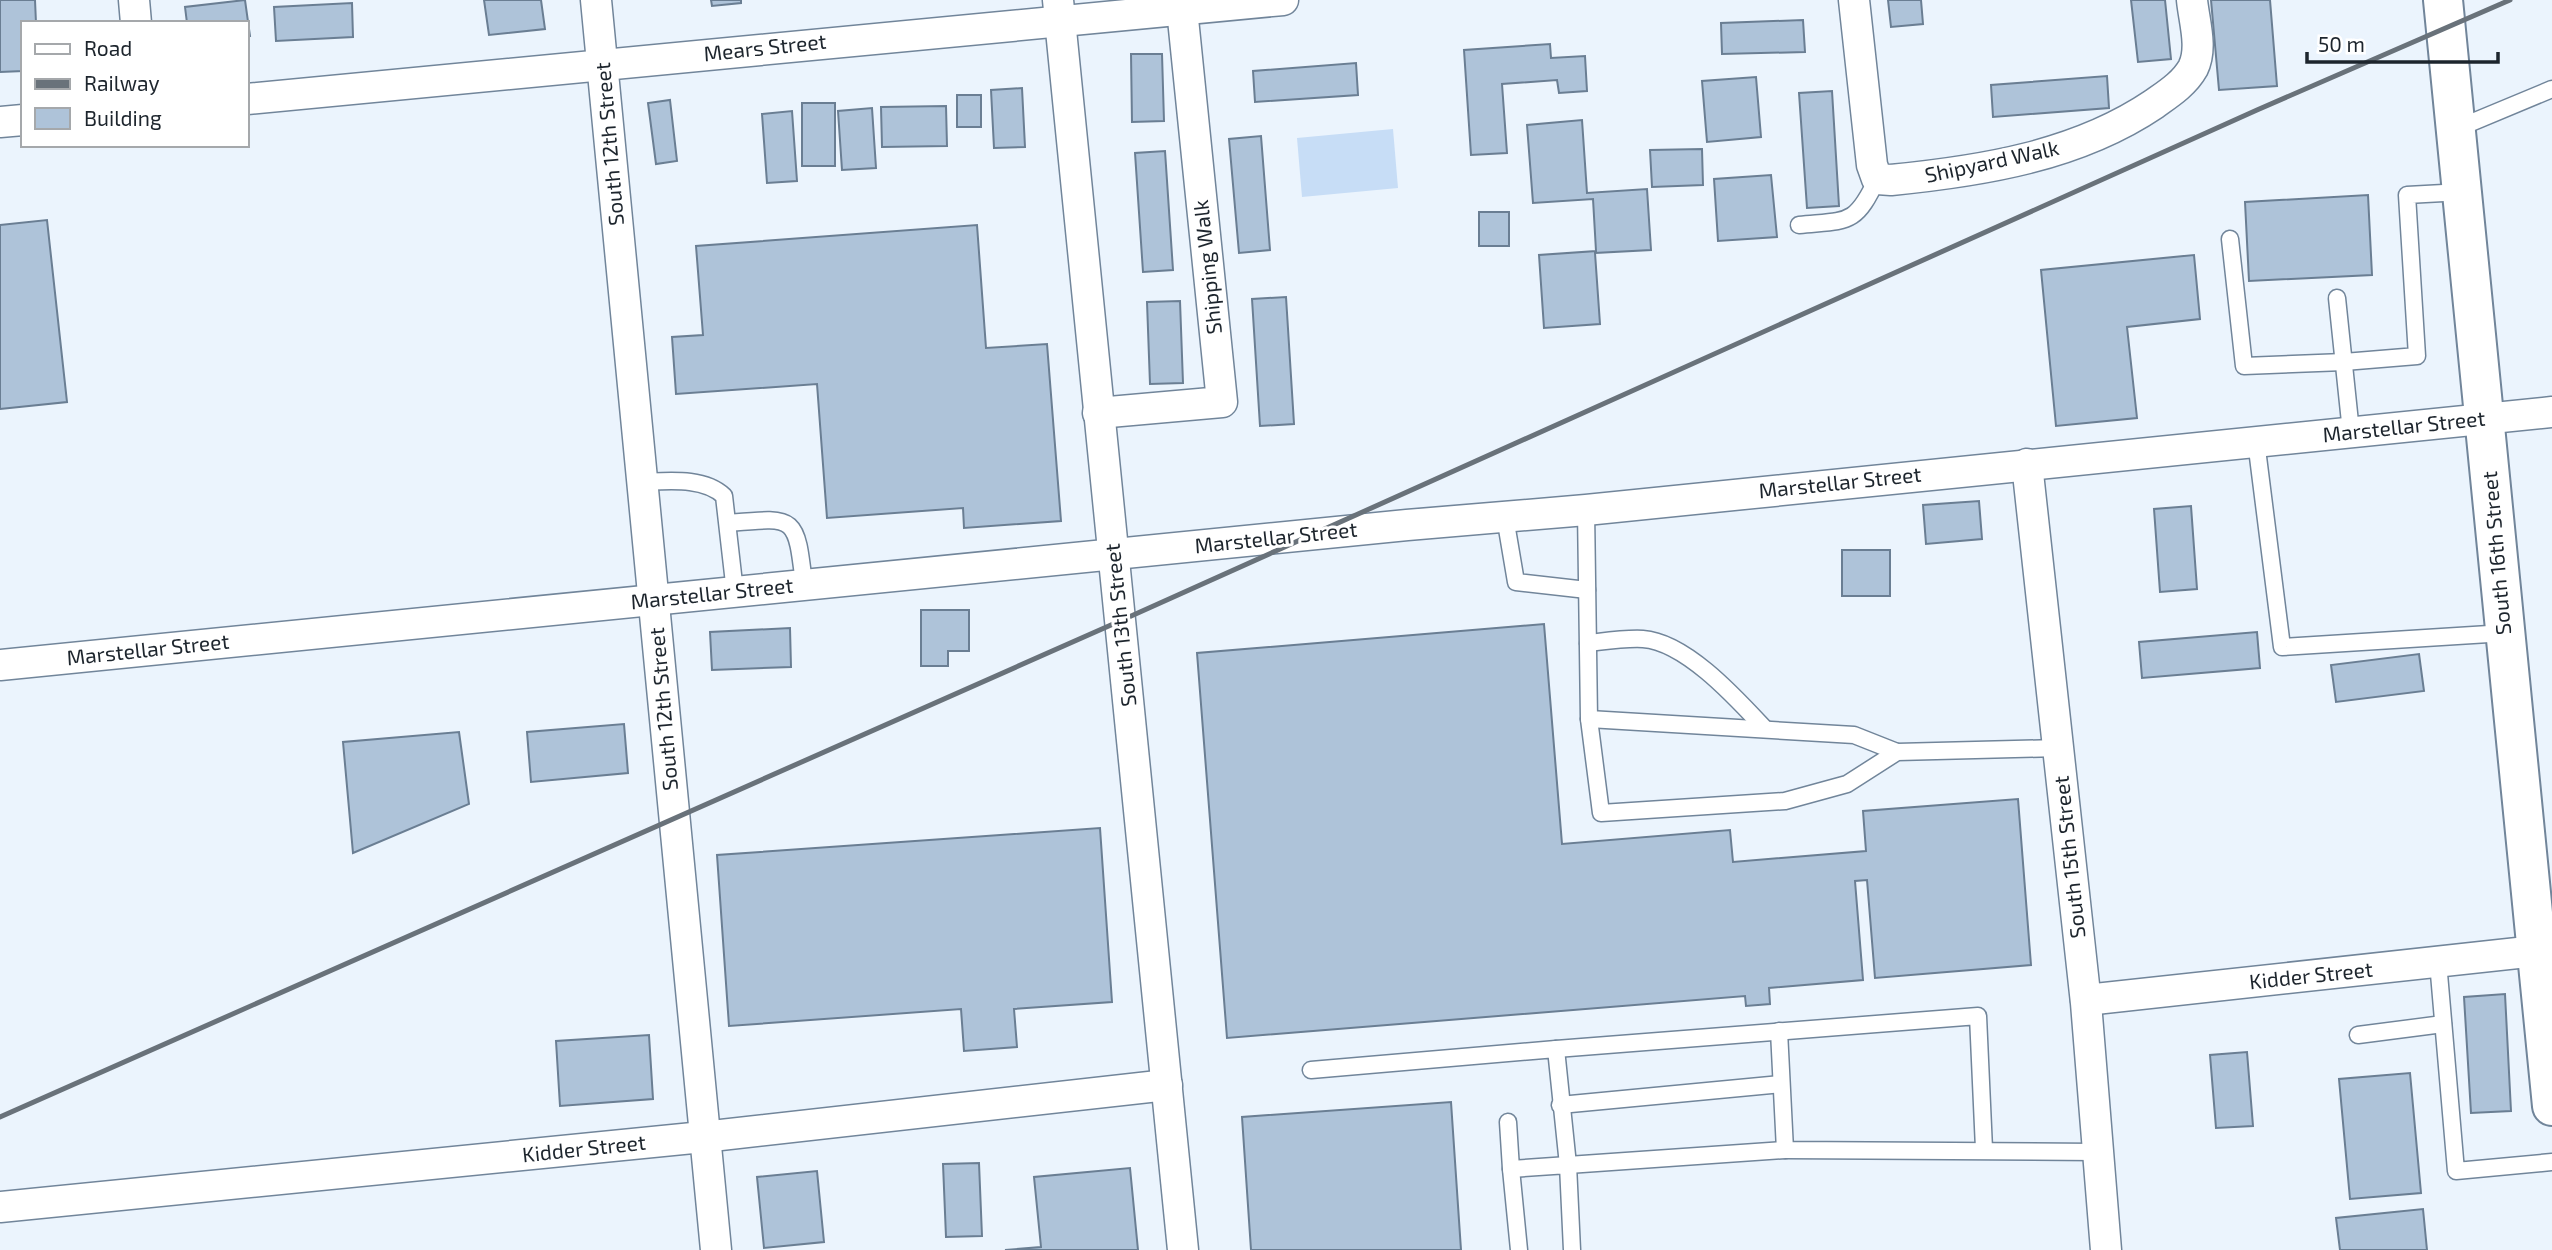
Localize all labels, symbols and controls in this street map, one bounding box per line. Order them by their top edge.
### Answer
legend [21,21,248,147]
scale bar [2307,21,2498,65]
street label: Mears Street [702,28,827,65]
text: 50 m [2318,31,2365,56]
text: Road [84,35,132,60]
street label: South 12th Street [589,61,628,227]
text: Railway [84,70,160,95]
text: Building [84,105,162,130]
street label: Shipyard Walk [1922,134,2061,187]
street label: Shipping Walk [1187,198,1226,336]
street label: Marstellar Street [2321,405,2486,446]
street label: Marstellar Street [1757,461,1922,502]
street label: South 16th Street [2476,470,2515,636]
street label: Marstellar Street [1193,516,1358,557]
street label: South 13th Street [1099,542,1141,708]
street label: Marstellar Street [629,572,794,613]
street label: South 12th Street [643,626,682,792]
street label: Marstellar Street [65,628,230,669]
street label: South 15th Street [2048,775,2089,940]
street label: Kidder Street [2248,956,2374,993]
street label: Kidder Street [521,1129,647,1166]

